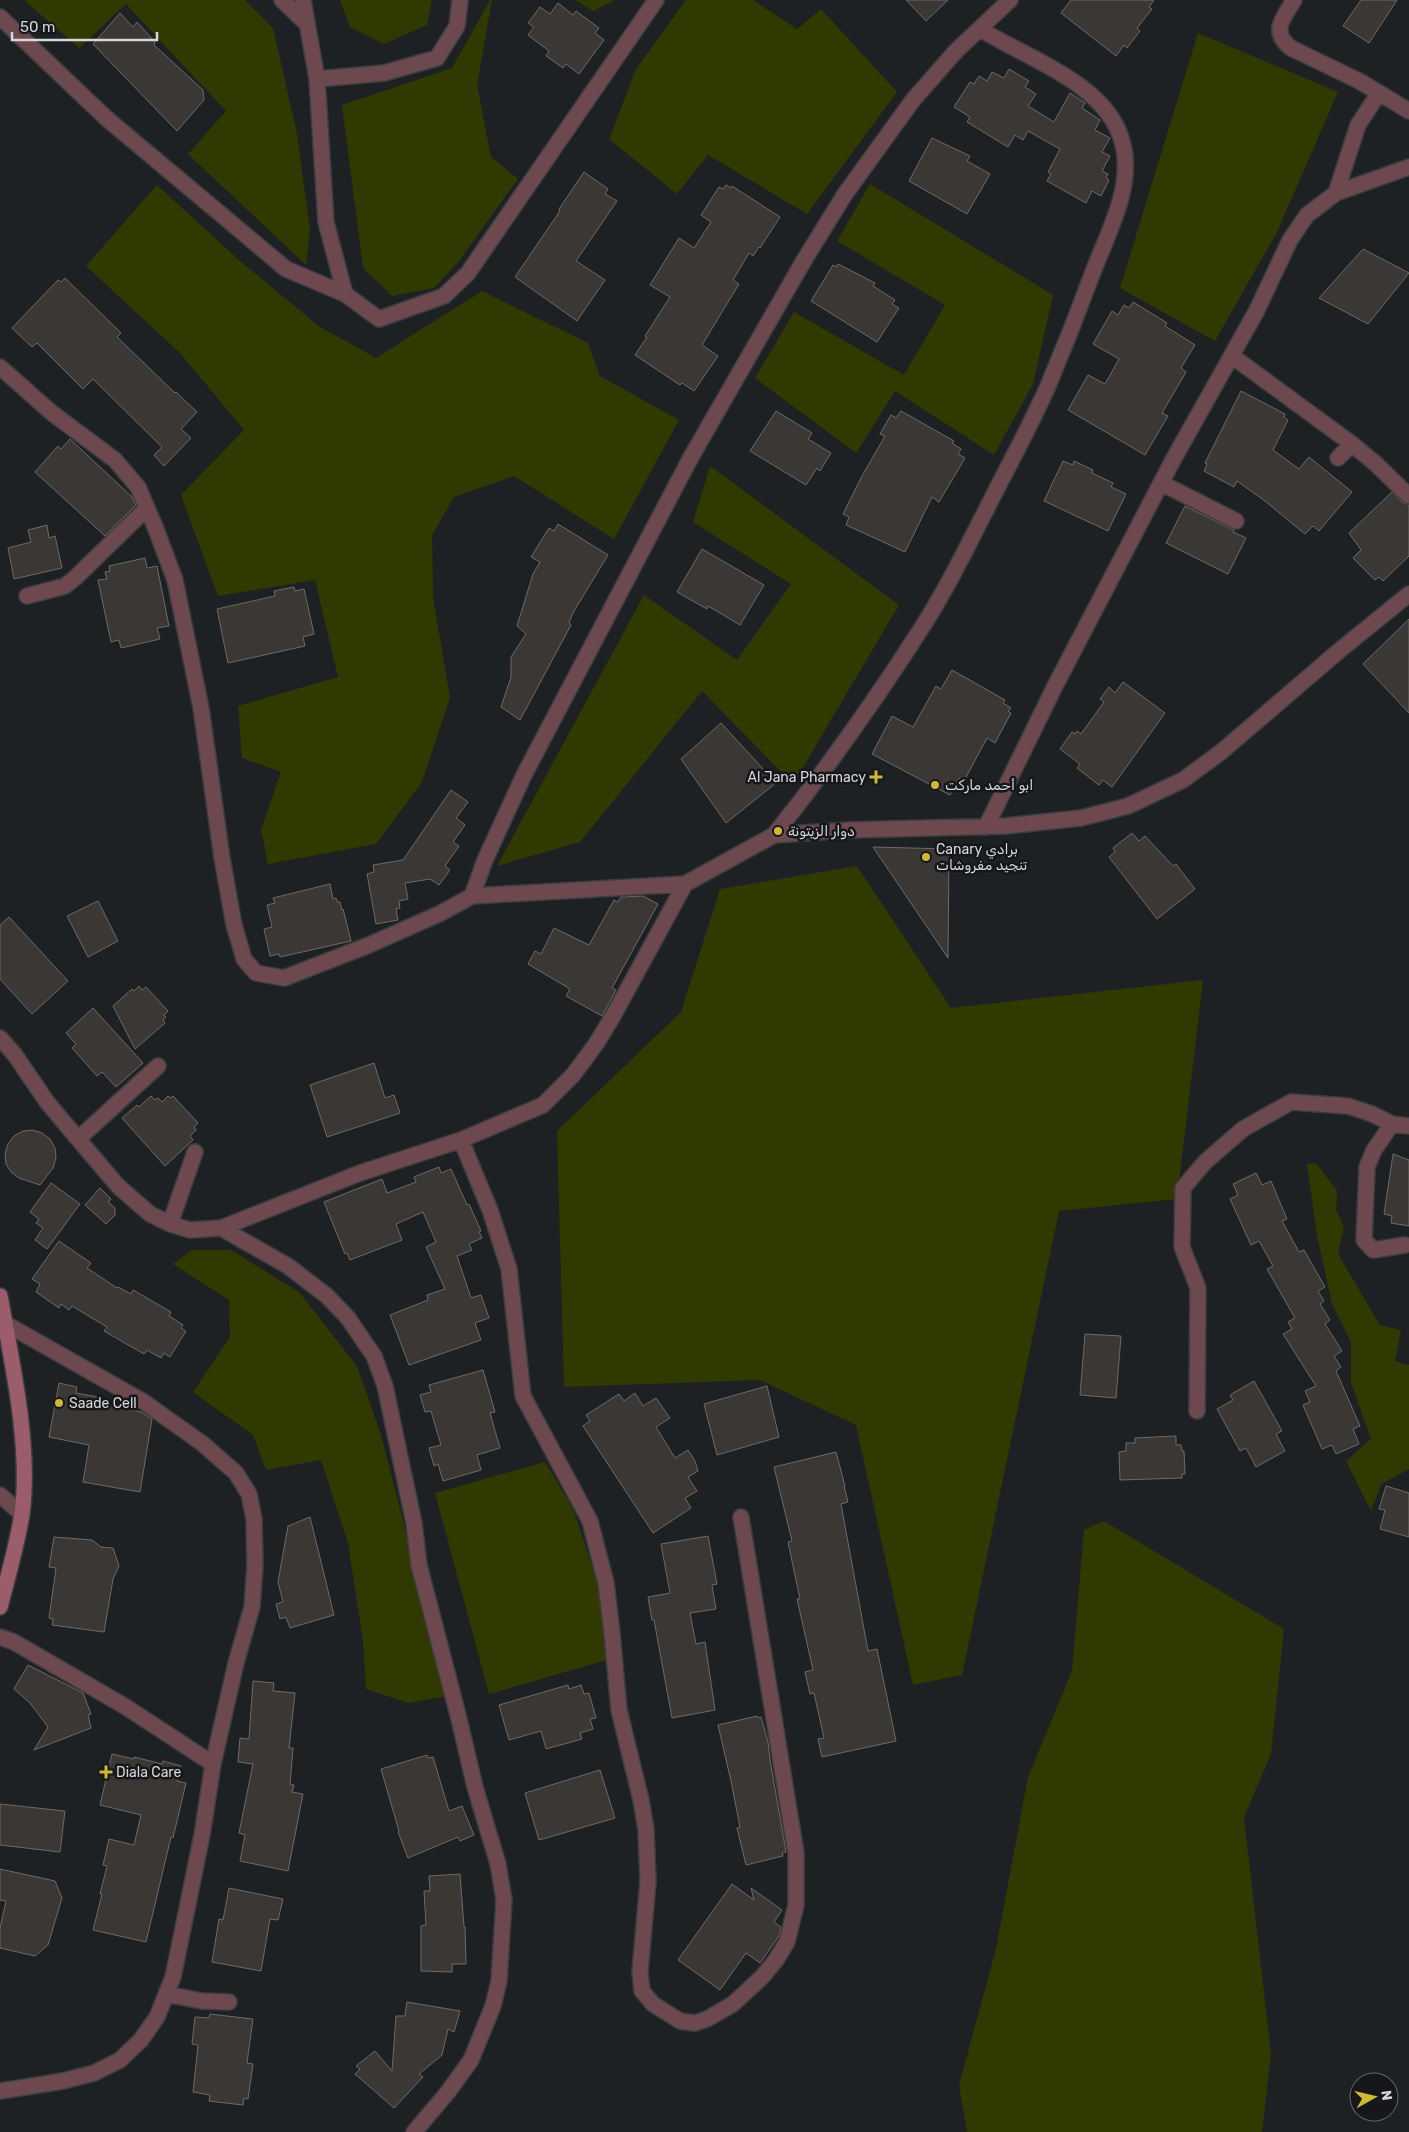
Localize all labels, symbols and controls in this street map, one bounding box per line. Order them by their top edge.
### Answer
scale bar [12,10,158,42]
text: 50 m [20,18,55,36]
place label: Al Jana Pharmacy [748,769,866,786]
marker: Al Jana Pharmacy [870,771,882,783]
place label: ابو أحمد ماركت [945,777,1033,794]
marker: ابو أحمد ماركت [929,779,941,791]
place label: دوار الزيتونة [788,823,855,840]
marker: دوار الزيتونة [772,825,784,837]
place label: Canary برادي تنجيد مفروشات [936,841,1028,874]
marker: Canary برادي تنجيد مفروشات [920,851,932,863]
place label: Saade Cell [69,1395,137,1412]
marker: Saade Cell [53,1397,65,1409]
place label: Diala Care [116,1764,182,1781]
marker: Diala Care [100,1766,112,1778]
north arrow [1349,2072,1399,2122]
text: N [1377,2089,1395,2101]

